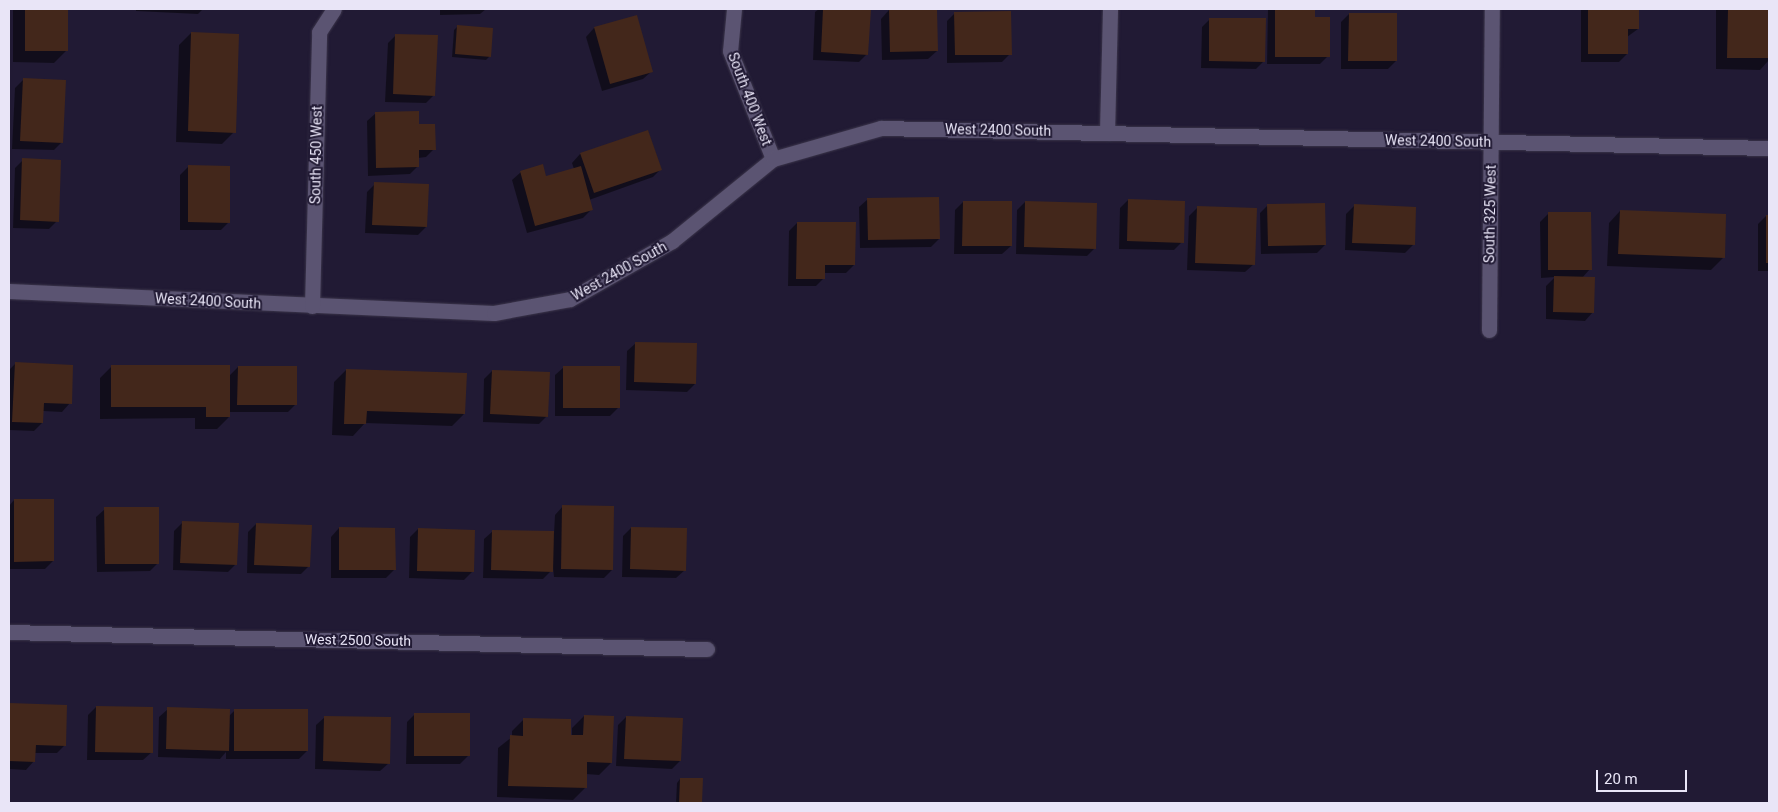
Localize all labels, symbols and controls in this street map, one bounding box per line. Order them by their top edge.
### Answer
street label: South 400 West [725,50,775,148]
street label: South 450 West [307,106,325,204]
street label: West 2400 South [945,121,1051,139]
street label: West 2400 South [1385,132,1491,150]
street label: South 325 West [1481,165,1499,263]
street label: West 2400 South [569,238,669,304]
street label: West 2400 South [155,290,261,312]
street label: West 2500 South [305,631,411,649]
scale bar [1598,760,1689,792]
text: 20 m [1604,770,1638,788]

